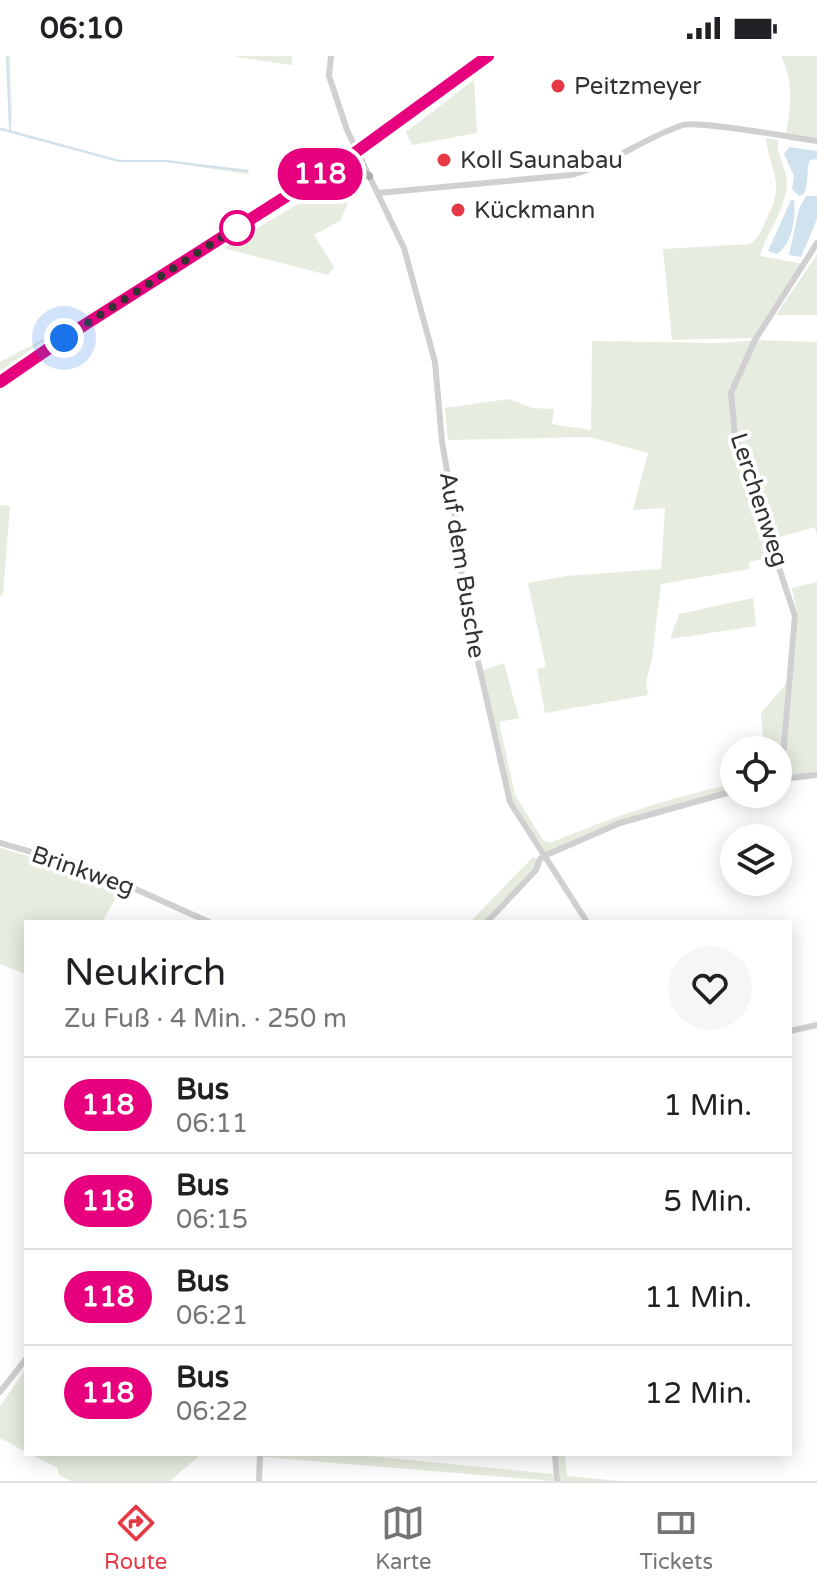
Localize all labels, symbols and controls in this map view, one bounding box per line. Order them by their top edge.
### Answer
text: 06:10 [40,10,123,47]
place label: Peitzmeyer [574,72,702,101]
marker: Peitzmeyer [549,77,567,95]
place label: Koll Saunabau [460,146,623,175]
line badge: 118 [274,148,366,200]
marker: Koll Saunabau [435,151,453,169]
text: 118 [294,157,346,191]
place label: Kückmann [474,196,595,225]
marker: Kückmann [449,201,467,219]
unlabelled marker [220,211,254,245]
your location [44,318,84,358]
street label: Lerchenweg [724,429,794,571]
street label: Auf dem Busche [433,470,491,660]
map controls [720,736,792,896]
button: locate [720,736,792,808]
button: layers [720,824,792,896]
street label: Brinkweg [28,840,138,902]
button: heart [668,946,752,1030]
text: Neukirch [64,950,226,996]
text: Zu Fuß · 4 Min. · 250 m [64,1003,347,1034]
text: Bus [176,1071,229,1108]
text: 1 Min. [663,1087,752,1124]
text: 118 [82,1088,134,1122]
text: 06:11 [176,1108,248,1139]
text: Bus [176,1167,229,1204]
text: 5 Min. [663,1183,752,1220]
text: 118 [82,1184,134,1218]
text: 06:15 [176,1204,248,1235]
text: Bus [176,1263,229,1300]
text: 11 Min. [644,1279,752,1316]
text: 118 [82,1280,134,1314]
text: 06:21 [176,1300,248,1331]
text: Bus [176,1359,229,1396]
text: 12 Min. [644,1375,752,1412]
text: 118 [82,1376,134,1410]
text: 06:22 [176,1396,248,1427]
tab: Route [104,1501,167,1575]
tab: Karte [375,1501,431,1575]
tab: Tickets [639,1501,713,1575]

